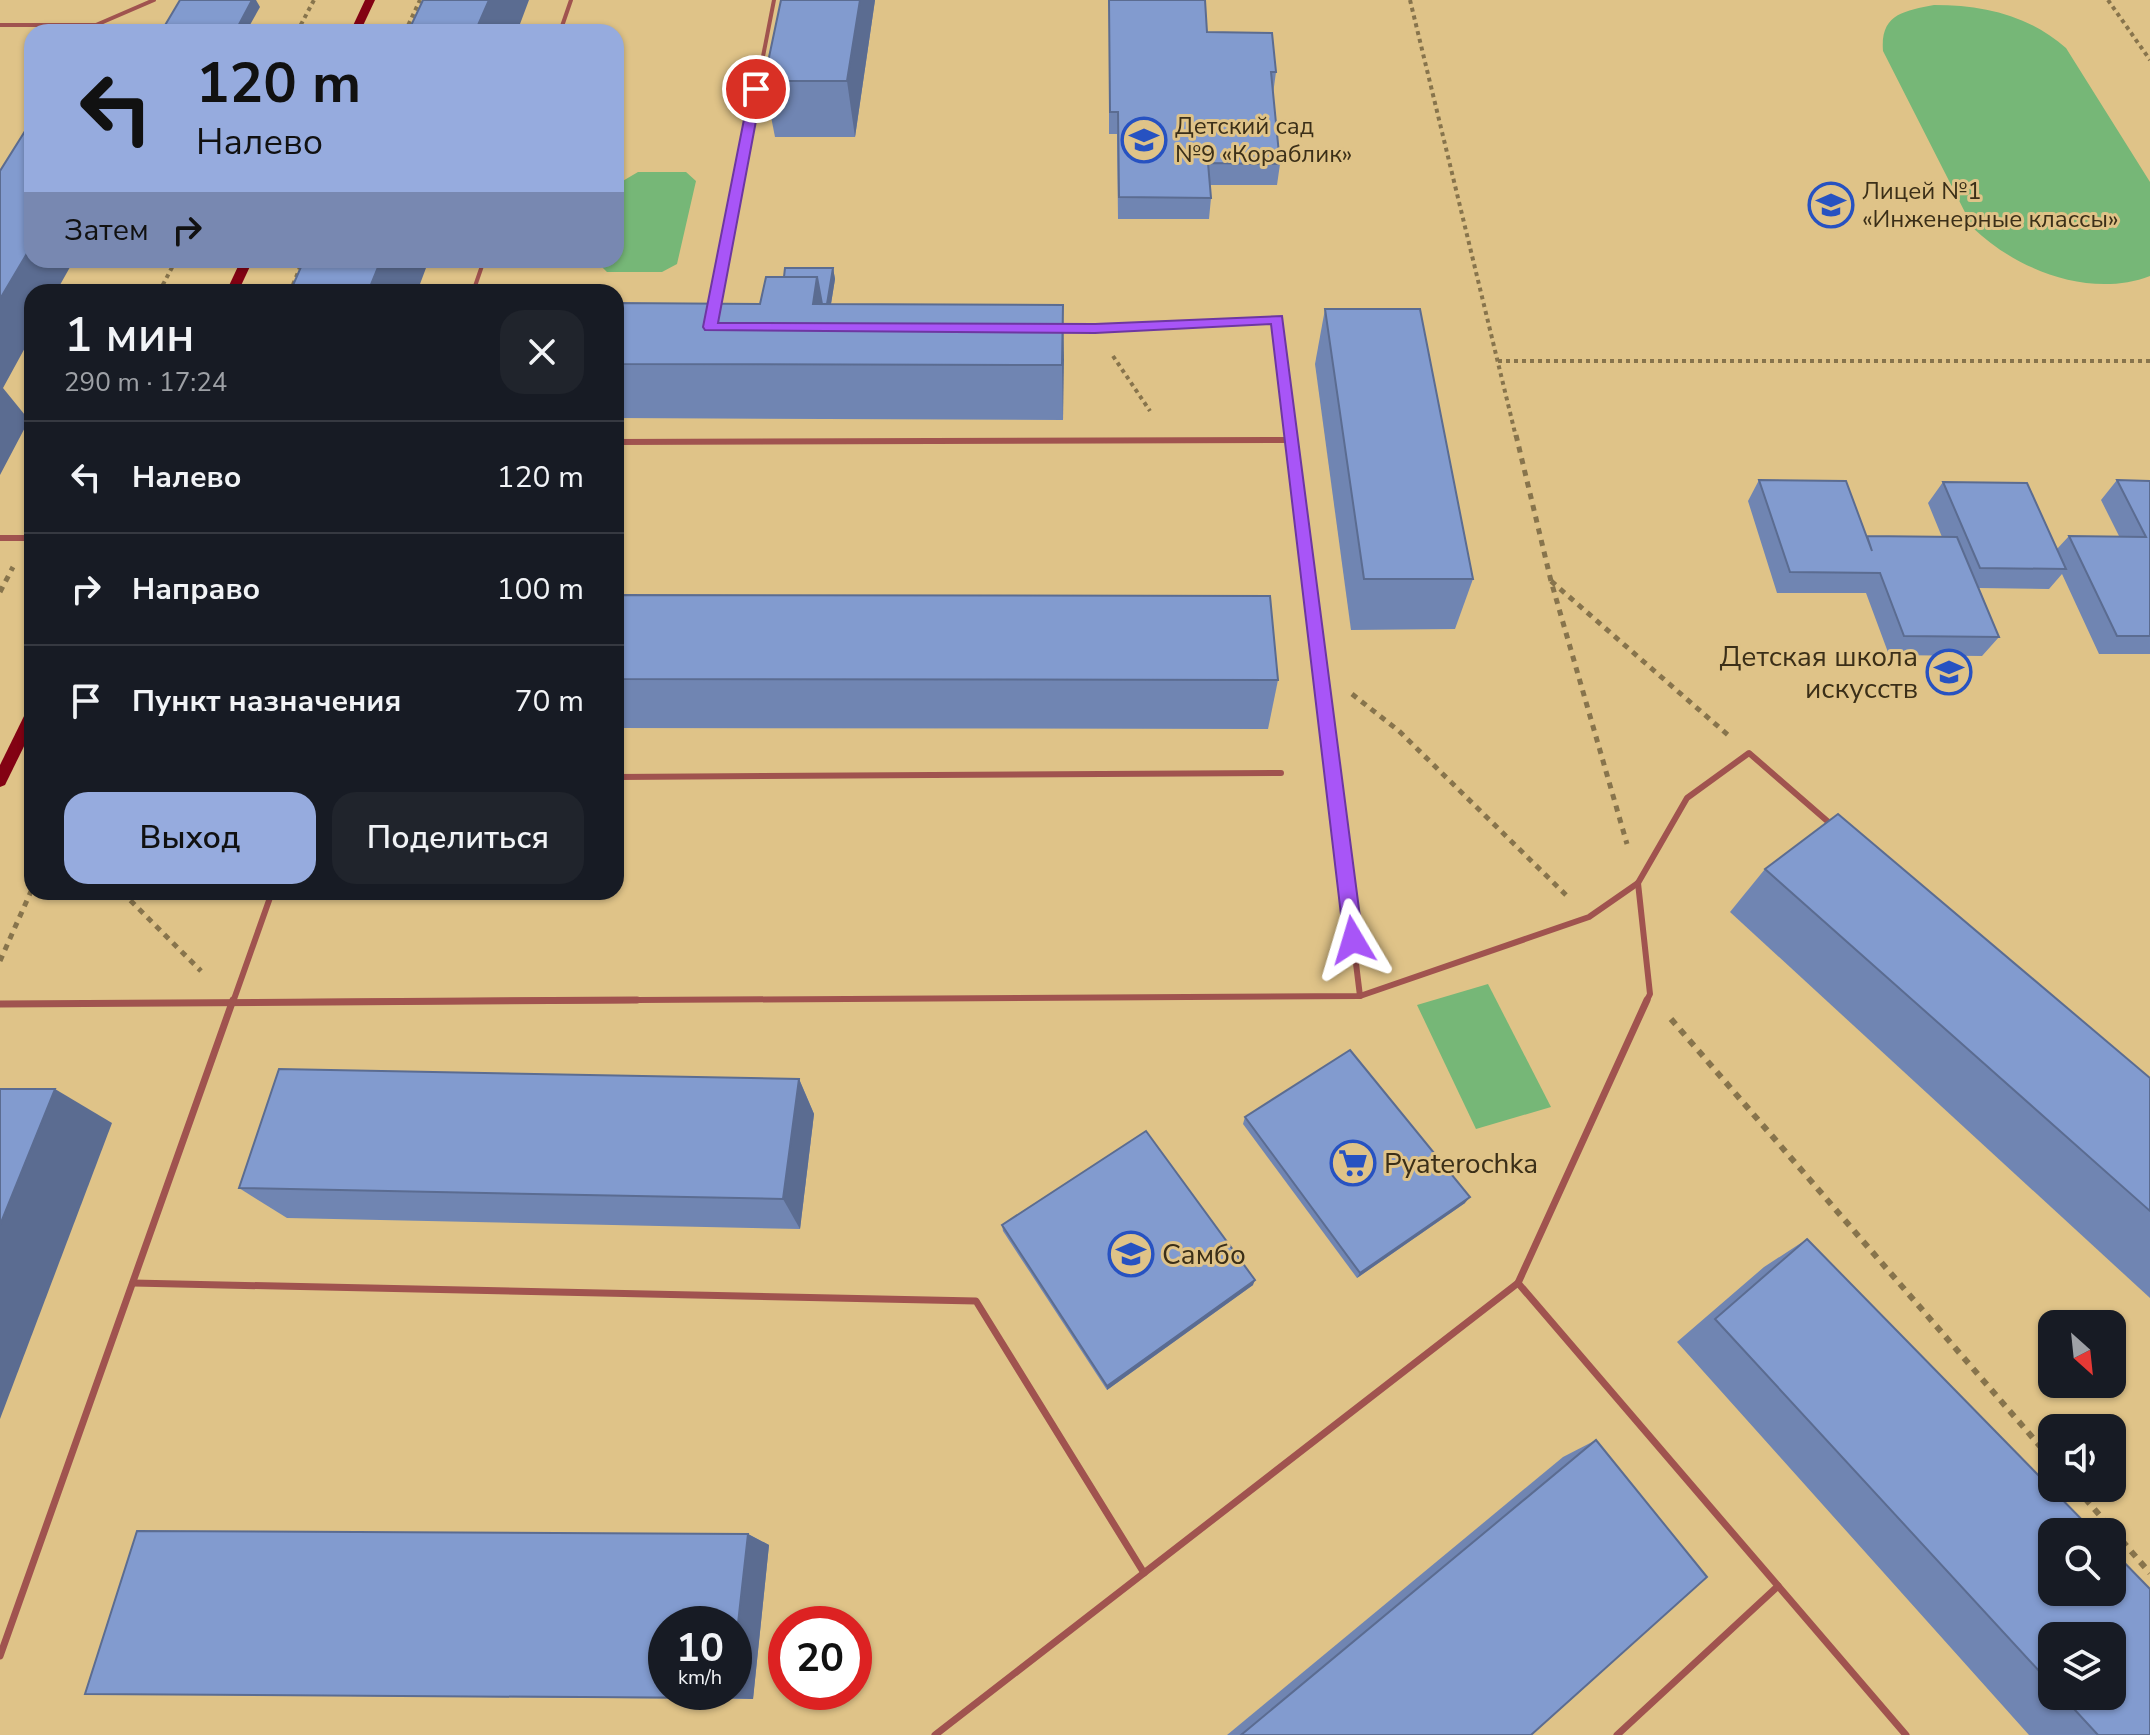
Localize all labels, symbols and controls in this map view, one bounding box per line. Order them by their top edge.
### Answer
text: 120 m [196,45,361,122]
pin [722,55,790,123]
icon: left [64,56,168,160]
icon: arrive [734,67,778,111]
place label: Детский сад №9 «Кораблик» [1175,110,1352,170]
school or university icon: Детский сад №9 «Кораблик» [1120,116,1168,164]
text: Налево [196,118,323,167]
place label: Лицей №1 «Инженерные классы» [1862,175,2119,235]
school or university icon: Лицей №1 «Инженерные классы» [1807,181,1855,229]
icon: right [165,208,209,252]
text: Затем [64,210,149,251]
text: 1 мин [64,302,195,368]
button: close [500,310,584,394]
text: 290 m · 17:24 [64,365,227,400]
icon: left [64,455,108,499]
text: Налево [132,457,241,498]
text: 120 m [497,457,584,498]
icon: right [64,567,108,611]
text: Направо [132,569,260,610]
text: 100 m [497,569,584,610]
place label: Детская школа искусств [1719,638,1918,708]
school or university icon: Детская школа искусств [1925,648,1973,696]
icon: arrive [64,679,108,723]
text: Пункт назначения [132,681,401,722]
text: 70 m [515,681,584,722]
button: Выход [64,792,316,884]
button: Поделиться [332,792,584,884]
position arrow [1311,898,1395,982]
supermarket icon: Pyaterochka [1329,1139,1377,1187]
place label: Pyaterochka [1384,1145,1538,1183]
school or university icon: Самбо [1107,1230,1155,1278]
place label: Самбо [1162,1236,1246,1274]
north arrow [2038,1310,2126,1398]
map controls [2038,1310,2126,1710]
button: sound [2038,1414,2126,1502]
button: search [2038,1518,2126,1606]
speed limit sign: 20 [768,1606,872,1710]
text: 10 [676,1621,724,1675]
button: layers [2038,1622,2126,1710]
text: km/h [678,1664,722,1691]

